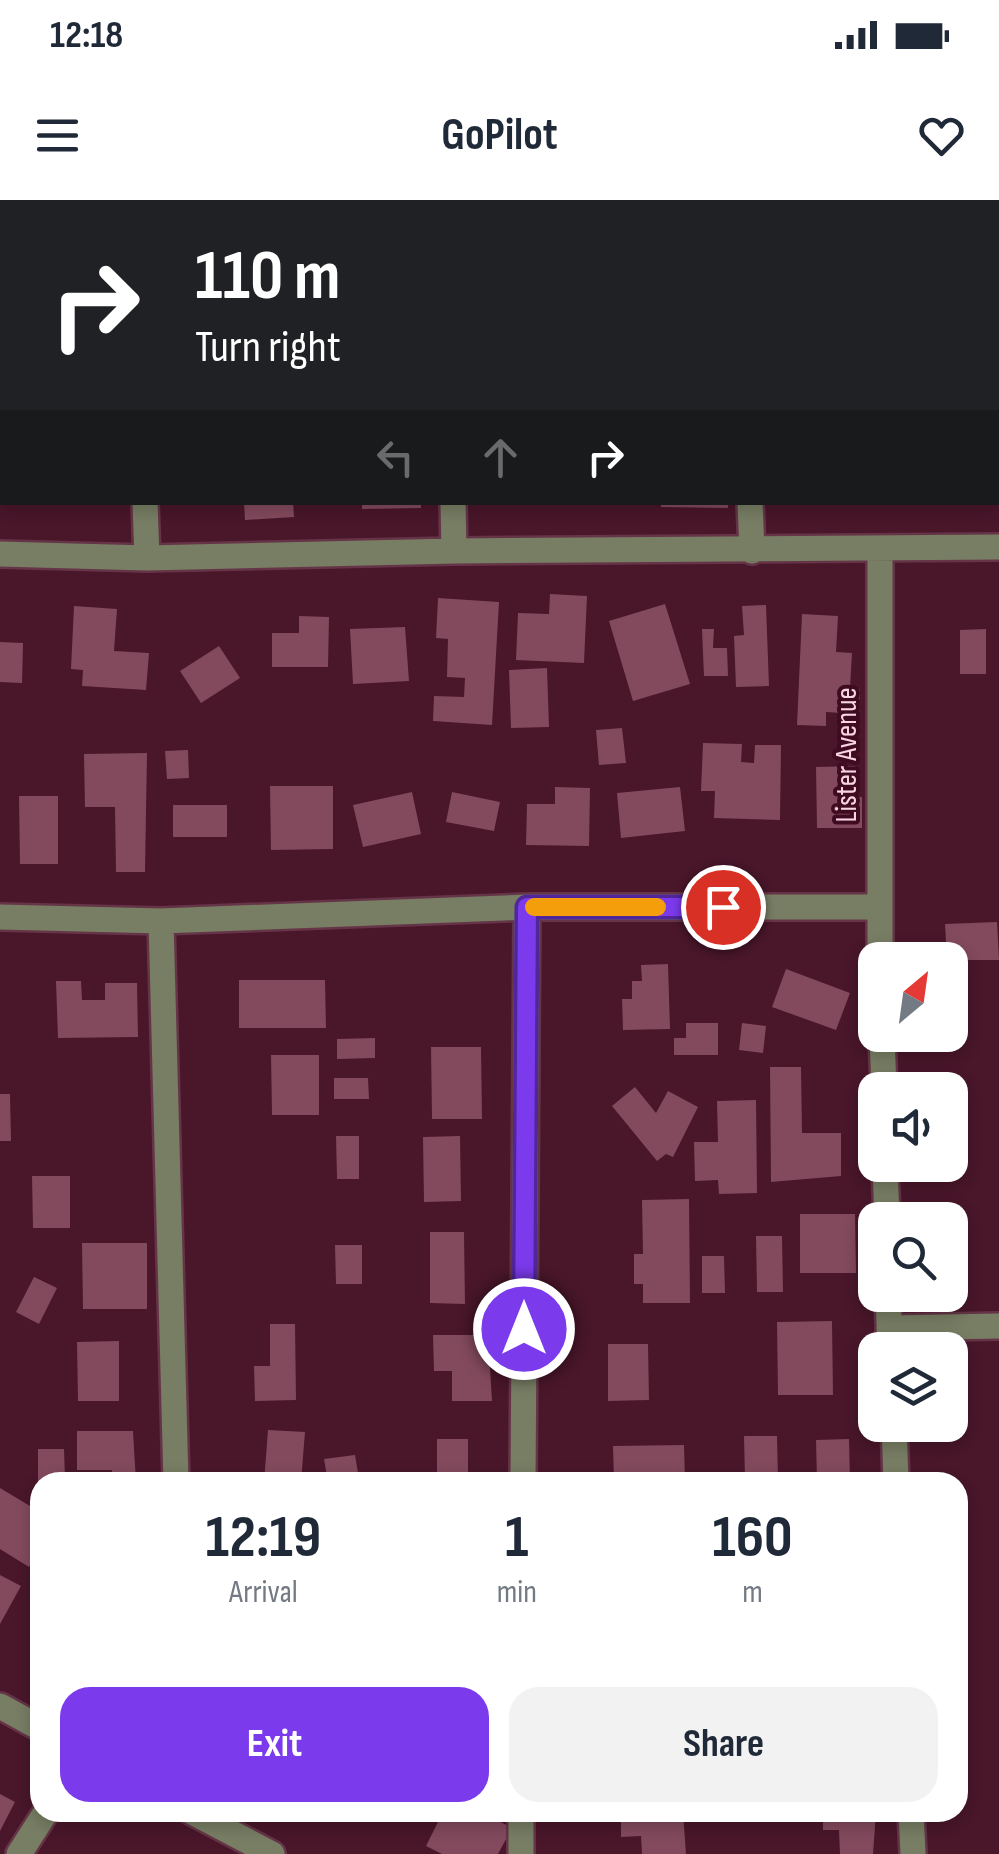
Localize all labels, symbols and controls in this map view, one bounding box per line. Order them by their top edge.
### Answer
text: 12:18 [50,13,123,58]
icon: menu [30,108,85,163]
text: GoPilot [441,108,558,163]
icon: heart [914,108,969,163]
text: 110 m [195,235,341,319]
icon: right [30,240,160,370]
text: Turn right [195,320,341,375]
icon: left [368,430,423,485]
icon: ahead [473,430,528,485]
icon: right [578,430,633,485]
street label: Lister Avenue [829,687,865,823]
pin [681,865,766,950]
icon: arrive [696,880,751,935]
north arrow [858,942,968,1052]
map controls [858,942,968,1442]
button: sound [858,1072,968,1182]
button: search [858,1202,968,1312]
position arrow [472,1277,576,1381]
button: layers [858,1332,968,1442]
text: 12:19 [205,1502,321,1574]
text: 1 [505,1502,529,1574]
text: 160 [712,1502,793,1574]
text: Arrival [229,1573,298,1612]
text: min [497,1573,537,1612]
text: m [742,1573,763,1612]
button: Exit [60,1687,489,1802]
button: Share [509,1687,938,1802]

